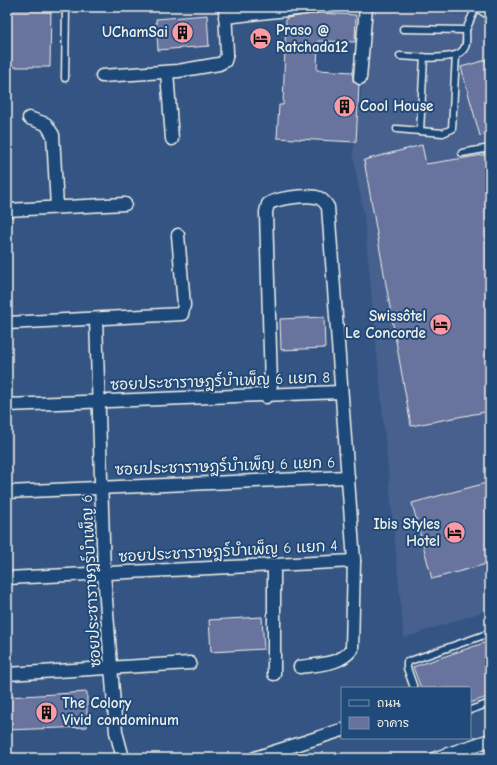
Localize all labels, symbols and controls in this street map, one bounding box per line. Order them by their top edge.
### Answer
building icon: UChamSai [170,19,196,45]
place label: Praso @ Ratchada12 [276,21,348,56]
place label: UChamSai [102,23,168,41]
hotel icon: Praso @ Ratchada12 [247,26,273,52]
building icon: Cool House [331,93,357,119]
place label: Cool House [360,97,433,115]
place label: Swissôtel Le Concorde [345,307,426,342]
hotel icon: Swissôtel Le Concorde [428,312,454,338]
street label: ซอยประชาราษฎร์บำเพ็ญ 6 แยก 8 [110,367,330,395]
street label: ซอยประชาราษฎร์บำเพ็ญ 6 แยก 6 [115,452,335,480]
street label: ซอยประชาราษฎร์บำเพ็ญ 6 [76,494,106,668]
place label: Ibis Styles Hotel [373,515,440,550]
hotel icon: Ibis Styles Hotel [442,520,468,546]
street label: ซอยประชาราษฎร์บำเพ็ญ 6 แยก 4 [118,535,338,567]
legend [341,687,471,739]
place label: The Colory Vivid condominum [62,694,179,729]
text: ถนน [377,696,401,710]
building icon: The Colory Vivid condominum [34,699,60,725]
text: อาคาร [377,716,409,730]

